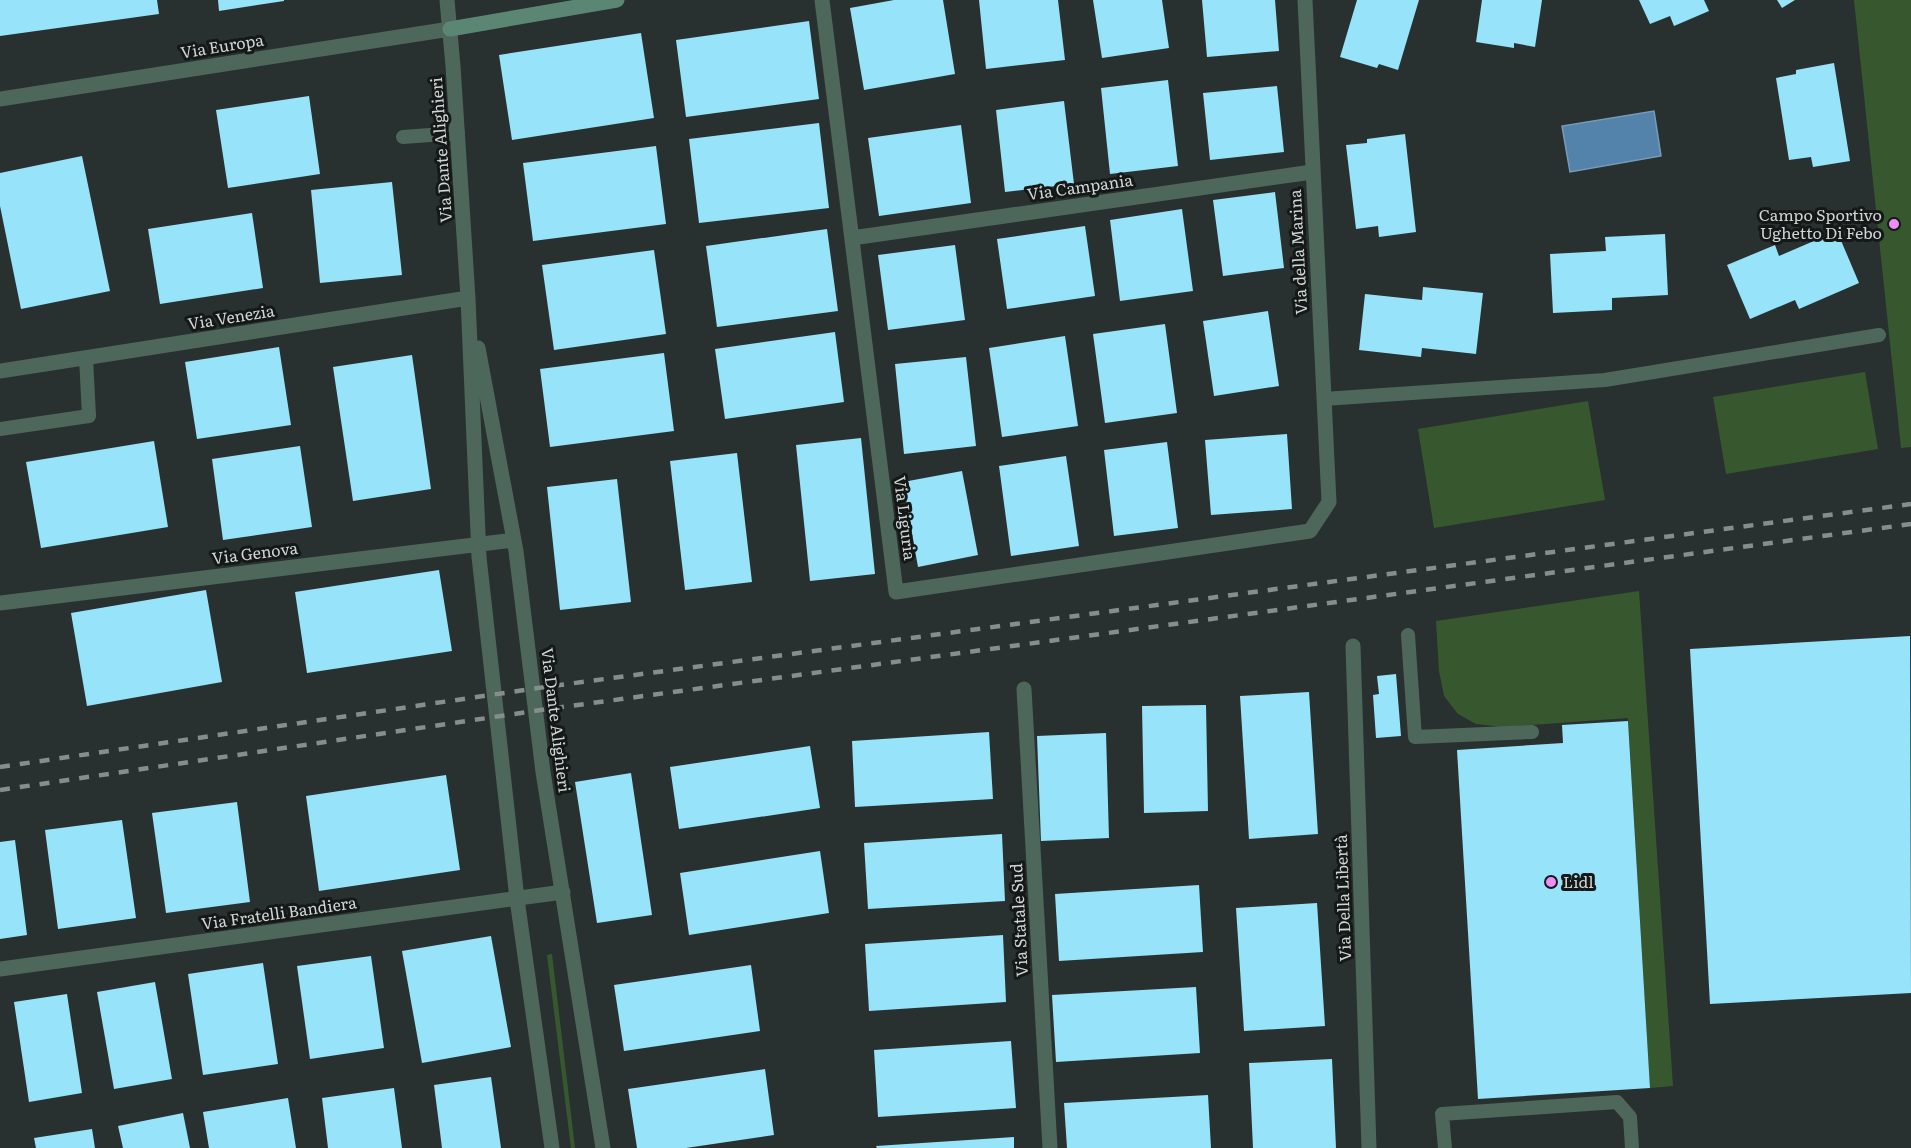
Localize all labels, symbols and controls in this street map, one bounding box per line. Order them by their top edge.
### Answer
street label: Via Europa [178,27,266,63]
street label: Via Dante Alighieri [423,77,457,224]
street label: Via Campania [1025,167,1135,205]
street label: Via della Marina [1282,188,1312,315]
place label: Campo Sportivo Ughetto Di Febo [1759,202,1882,244]
marker: Campo Sportivo Ughetto Di Febo [1887,217,1901,231]
street label: Via Venezia [186,297,276,335]
street label: Via Liguria [889,474,923,562]
street label: Via Genova [211,535,300,569]
street label: Via Dante Alighieri [536,646,578,794]
street label: Via Della Libertà [1328,834,1356,962]
street label: Via Statale Sud [1003,863,1033,977]
place label: Lidl [1563,869,1594,893]
marker: Lidl [1544,875,1558,889]
street label: Via Fratelli Bandiera [200,889,358,935]

